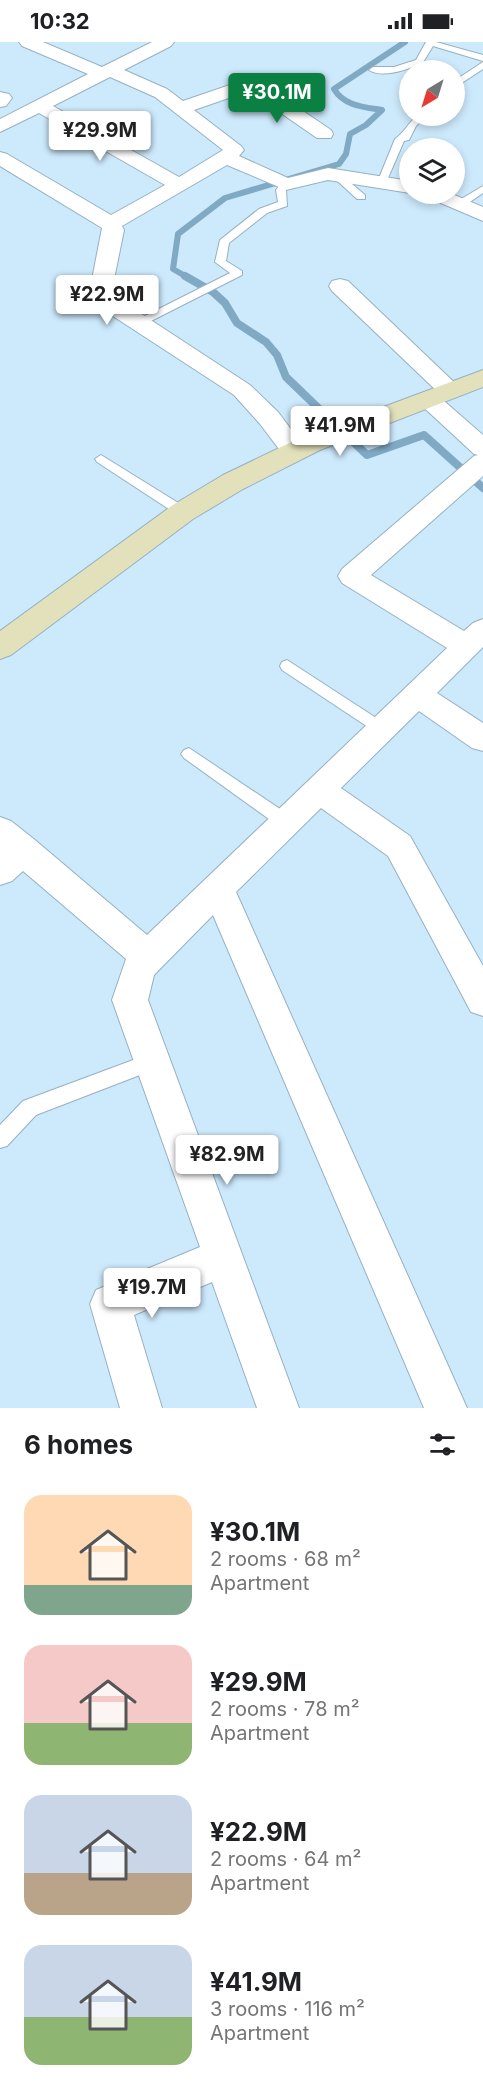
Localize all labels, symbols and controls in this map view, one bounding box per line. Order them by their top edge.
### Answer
text: 10:32 [30,8,90,34]
north arrow [399,60,465,126]
map controls [399,60,465,204]
pin: ¥30.1M [228,73,326,124]
text: ¥30.1M [242,80,312,104]
pin: ¥29.9M [51,111,149,162]
text: ¥29.9M [63,118,137,142]
button: layers [399,138,465,204]
pin: ¥22.9M [58,275,156,326]
text: ¥22.9M [70,282,144,306]
pin: ¥41.9M [291,406,389,457]
text: ¥41.9M [305,413,375,437]
pin: ¥82.9M [178,1135,276,1186]
text: ¥82.9M [189,1142,265,1166]
pin: ¥19.7M [103,1268,201,1319]
text: ¥19.7M [118,1275,186,1299]
icon: filters [426,1428,459,1461]
text: 6 homes [24,1429,133,1460]
text: ¥30.1M [210,1516,300,1547]
icon: home [72,1519,144,1591]
text: 2 rooms · 68 m² [210,1547,361,1571]
text: Apartment [210,1571,309,1595]
text: ¥29.9M [210,1666,307,1697]
icon: home [72,1669,144,1741]
text: 2 rooms · 78 m² [210,1697,359,1721]
text: Apartment [210,1721,309,1745]
text: ¥22.9M [210,1816,307,1847]
icon: home [72,1819,144,1891]
text: 2 rooms · 64 m² [210,1847,361,1871]
text: Apartment [210,1871,309,1895]
text: ¥41.9M [210,1966,302,1997]
icon: home [72,1969,144,2041]
text: 3 rooms · 116 m² [210,1997,365,2021]
text: Apartment [210,2021,309,2045]

